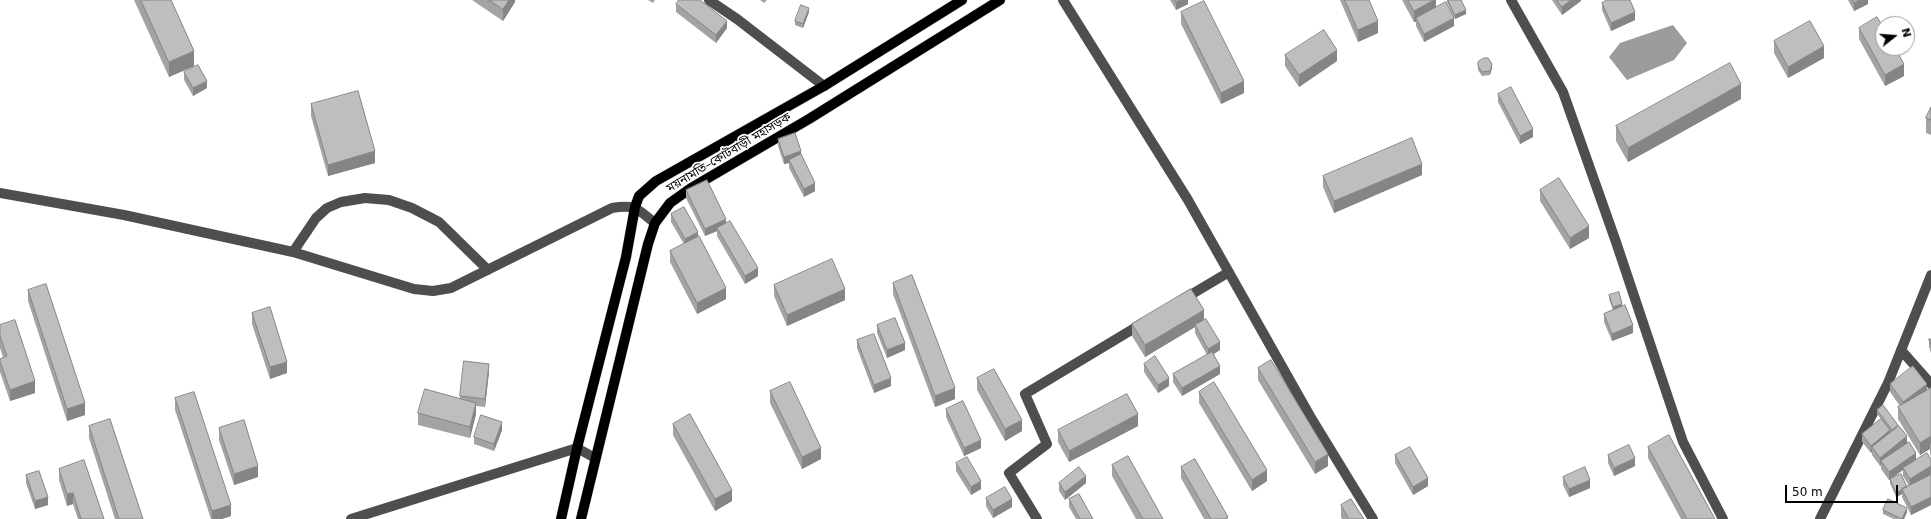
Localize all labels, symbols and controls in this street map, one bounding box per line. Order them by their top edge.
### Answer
north arrow [1875,16,1915,56]
text: N [1898,26,1914,39]
street label: ময়নামতি–কোটবাড়ী মহাসড়ক [664,110,794,196]
scale bar [1787,477,1900,503]
text: 50 m [1792,485,1823,499]

